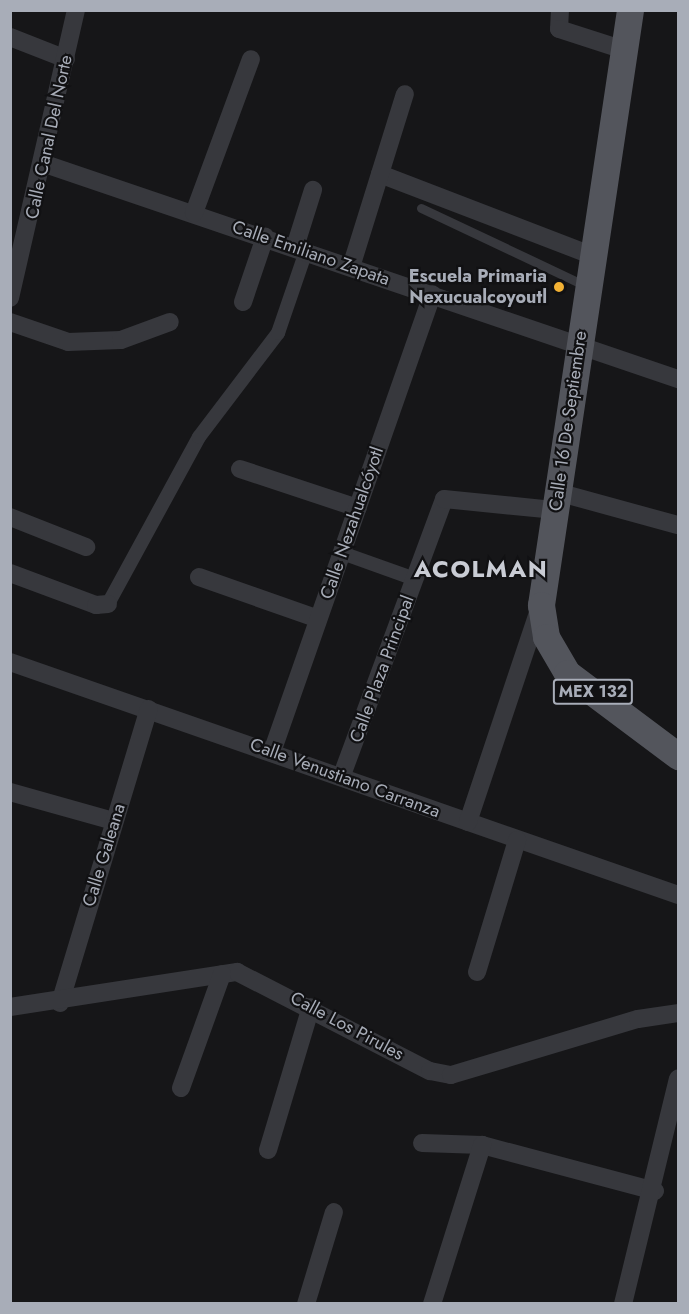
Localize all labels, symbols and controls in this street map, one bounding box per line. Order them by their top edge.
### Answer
street label: Calle Canal Del Norte [21,53,77,221]
street label: Calle Emiliano Zapata [229,216,393,290]
place label: Escuela Primaria Nexucualcoyoutl [409,266,547,308]
marker: Escuela Primaria Nexucualcoyoutl [552,280,566,294]
street label: Calle 16 De Septiembre [545,329,591,513]
street label: Calle Nezahualcóyotl [316,444,388,602]
district label: ACOLMAN [414,555,548,583]
street label: Calle Plaza Principal [345,592,419,746]
road number: MEX 132 [552,679,634,705]
street label: Calle Venustiano Carranza [247,734,443,822]
street label: Calle Galeana [78,801,130,909]
street label: Calle Los Pirules [287,987,407,1065]

